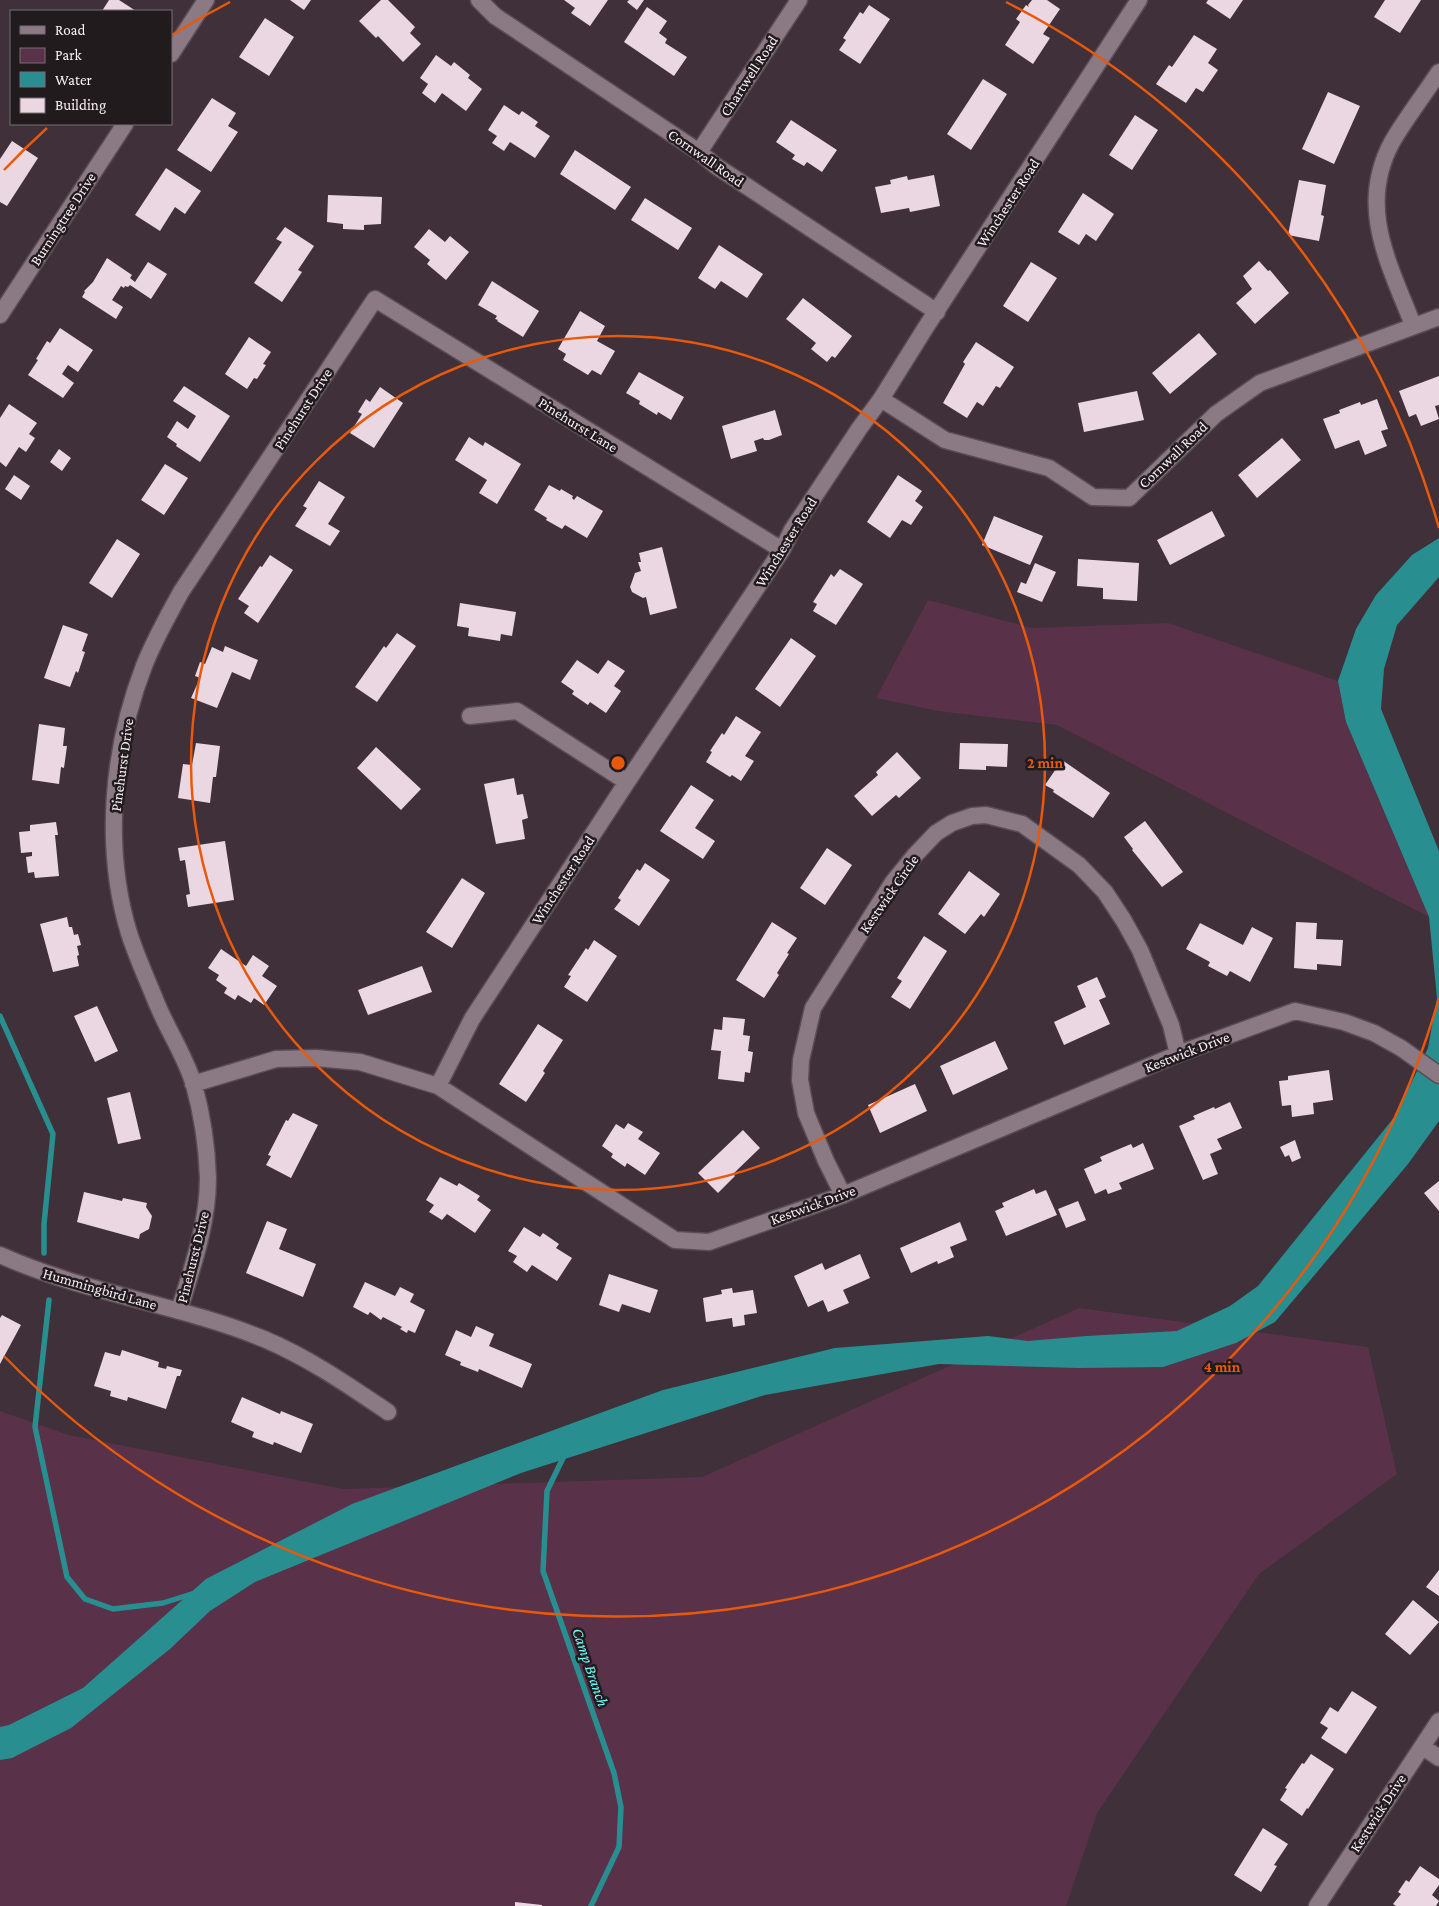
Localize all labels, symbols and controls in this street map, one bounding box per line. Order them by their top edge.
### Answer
legend [10,10,172,125]
text: Road [55,22,86,38]
street label: Chartwell Road [717,33,781,119]
text: Park [55,47,82,63]
text: Water [55,72,92,88]
text: Building [55,97,106,114]
street label: Cornwall Road [665,126,747,190]
street label: Winchester Road [973,156,1043,250]
street label: Burningtree Drive [27,169,100,269]
street label: Pinehurst Drive [271,365,335,453]
street label: Pinehurst Lane [536,394,621,456]
street label: Cornwall Road [1136,418,1210,492]
street label: Winchester Road [752,494,820,590]
street label: Pinehurst Drive [108,717,136,812]
centre of rings [609,754,627,772]
text: 2 min [1027,755,1063,771]
street label: Winchester Road [528,833,598,927]
street label: Kestwick Circle [856,852,922,936]
street label: Kestwick Drive [1142,1028,1232,1076]
street label: Kestwick Drive [768,1182,858,1228]
street label: Pinehurst Drive [174,1209,212,1304]
street label: Hummingbird Lane [41,1265,159,1314]
text: 4 min [1204,1359,1241,1375]
water label: Camp Branch [568,1626,612,1709]
street label: Kestwick Drive [1347,1771,1409,1855]

